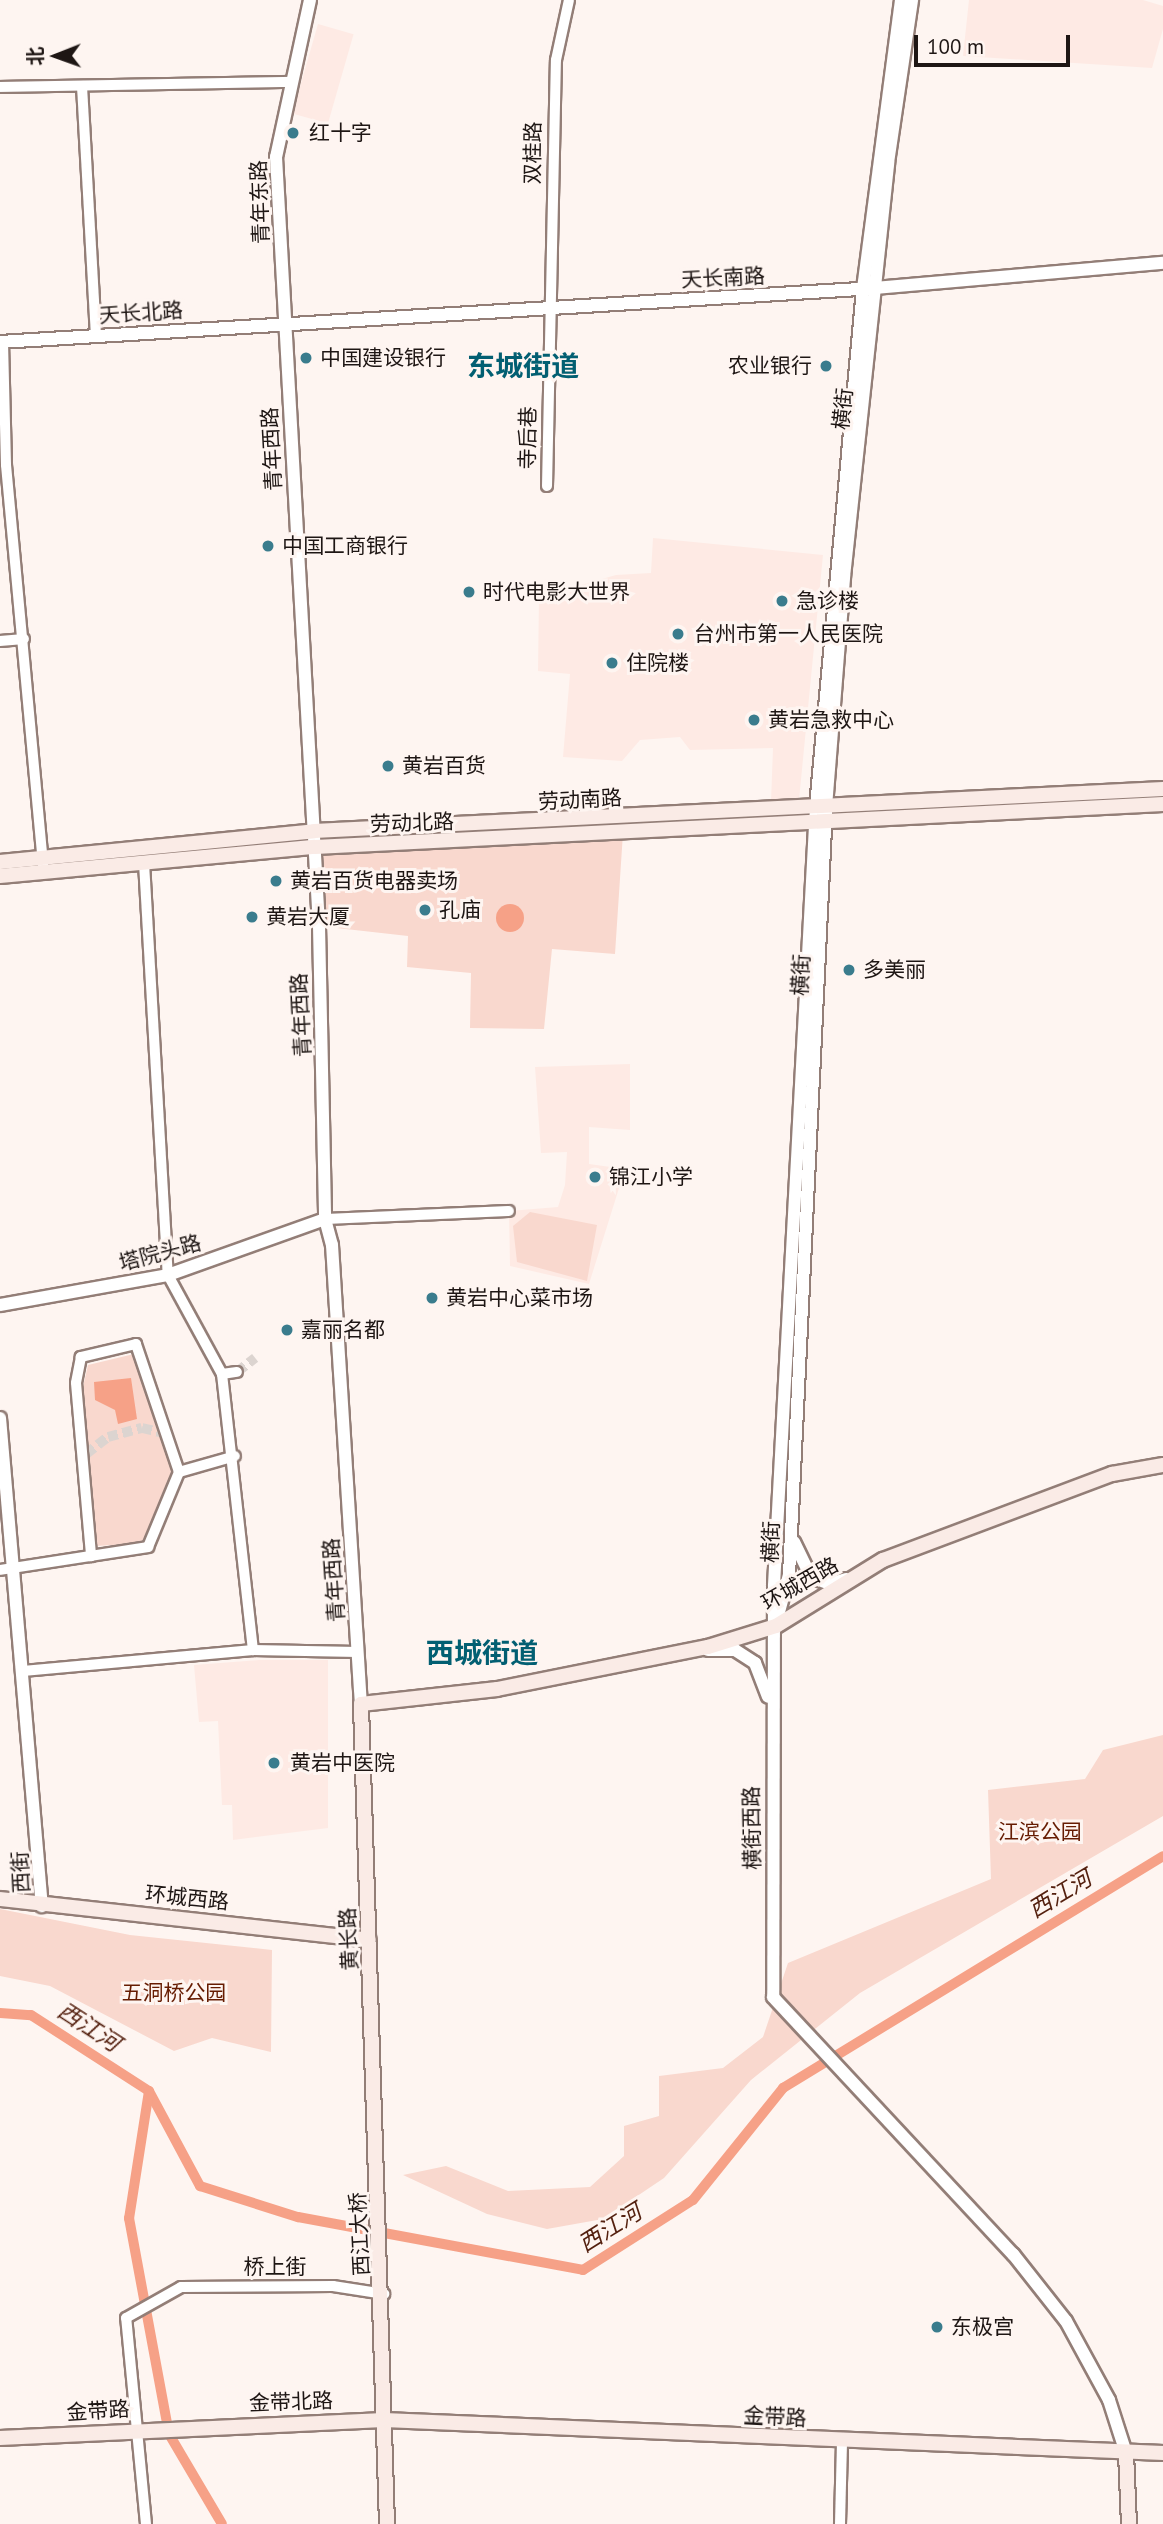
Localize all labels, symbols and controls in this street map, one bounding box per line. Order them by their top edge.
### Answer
north arrow [21,21,91,91]
scale bar [918,21,1074,65]
text: 100 m [927,33,984,60]
text: 北 [23,47,47,66]
place label: 红十字 [309,120,372,146]
street label: 双桂路 [520,121,546,185]
marker: 红十字 [283,123,303,143]
street label: 青年东路 [246,160,274,244]
street label: 天长南路 [680,263,766,293]
street label: 天长北路 [98,298,184,328]
place label: 中国建设银行 [320,345,446,371]
district label: 东城街道 [467,349,579,383]
marker: 中国建设银行 [298,350,314,366]
place label: 农业银行 [728,353,812,379]
marker: 农业银行 [818,358,834,374]
street label: 横街 [828,387,858,431]
street label: 青年西路 [257,406,287,492]
street label: 寺后巷 [515,406,541,470]
place label: 中国工商银行 [282,533,408,559]
marker: 中国工商银行 [260,538,276,554]
place label: 时代电影大世界 [483,579,630,605]
marker: 时代电影大世界 [461,584,477,600]
place label: 急诊楼 [796,588,859,614]
marker: 急诊楼 [774,593,790,609]
place label: 台州市第一人民医院 [694,621,883,647]
marker: 台州市第一人民医院 [668,624,688,644]
place label: 住院楼 [626,650,689,676]
marker: 住院楼 [604,655,620,671]
place label: 黄岩急救中心 [768,707,894,733]
marker: 黄岩急救中心 [746,712,762,728]
place label: 黄岩百货 [402,753,486,779]
marker: 黄岩百货 [380,758,396,774]
street label: 劳动南路 [537,785,623,815]
street label: 劳动北路 [370,809,454,837]
place label: 黄岩百货电器卖场 [290,868,458,894]
marker: 黄岩百货电器卖场 [268,873,284,889]
place label: 孔庙 [439,897,481,923]
marker: 孔庙 [417,902,433,918]
place label: 黄岩大厦 [266,904,350,930]
marker: 黄岩大厦 [244,909,260,925]
street label: 横街 [787,953,815,997]
place label: 多美丽 [863,957,926,983]
marker: 多美丽 [841,962,857,978]
street label: 青年西路 [286,972,316,1058]
place label: 锦江小学 [609,1164,693,1190]
marker: 锦江小学 [587,1169,603,1185]
street label: 塔院头路 [116,1230,204,1276]
place label: 黄岩中心菜市场 [446,1285,593,1311]
marker: 黄岩中心菜市场 [424,1290,440,1306]
place label: 嘉丽名都 [301,1317,385,1343]
marker: 嘉丽名都 [279,1322,295,1338]
street label: 横街 [758,1521,784,1563]
street label: 青年西路 [319,1537,349,1623]
street label: 环城西路 [757,1552,843,1616]
district label: 西城街道 [426,1636,538,1670]
place label: 黄岩中医院 [290,1750,395,1776]
marker: 黄岩中医院 [264,1753,284,1773]
street label: 横街西路 [739,1786,765,1870]
park label: 江滨公园 [998,1819,1082,1845]
street label: 西街 [7,1850,35,1894]
water label: 西江河 [1023,1864,1097,1924]
street label: 环城西路 [144,1881,230,1915]
street label: 黄长路 [335,1907,363,1971]
park label: 五洞桥公园 [122,1980,226,2006]
water label: 西江河 [53,1997,125,2057]
street label: 西江大桥 [345,2191,375,2277]
water label: 西江河 [573,2198,647,2258]
street label: 桥上街 [244,2254,306,2280]
place label: 东极宫 [951,2314,1014,2340]
marker: 东极宫 [929,2319,945,2335]
street label: 金带北路 [249,2388,333,2416]
street label: 金带路 [66,2396,130,2426]
street label: 金带路 [743,2403,807,2431]

